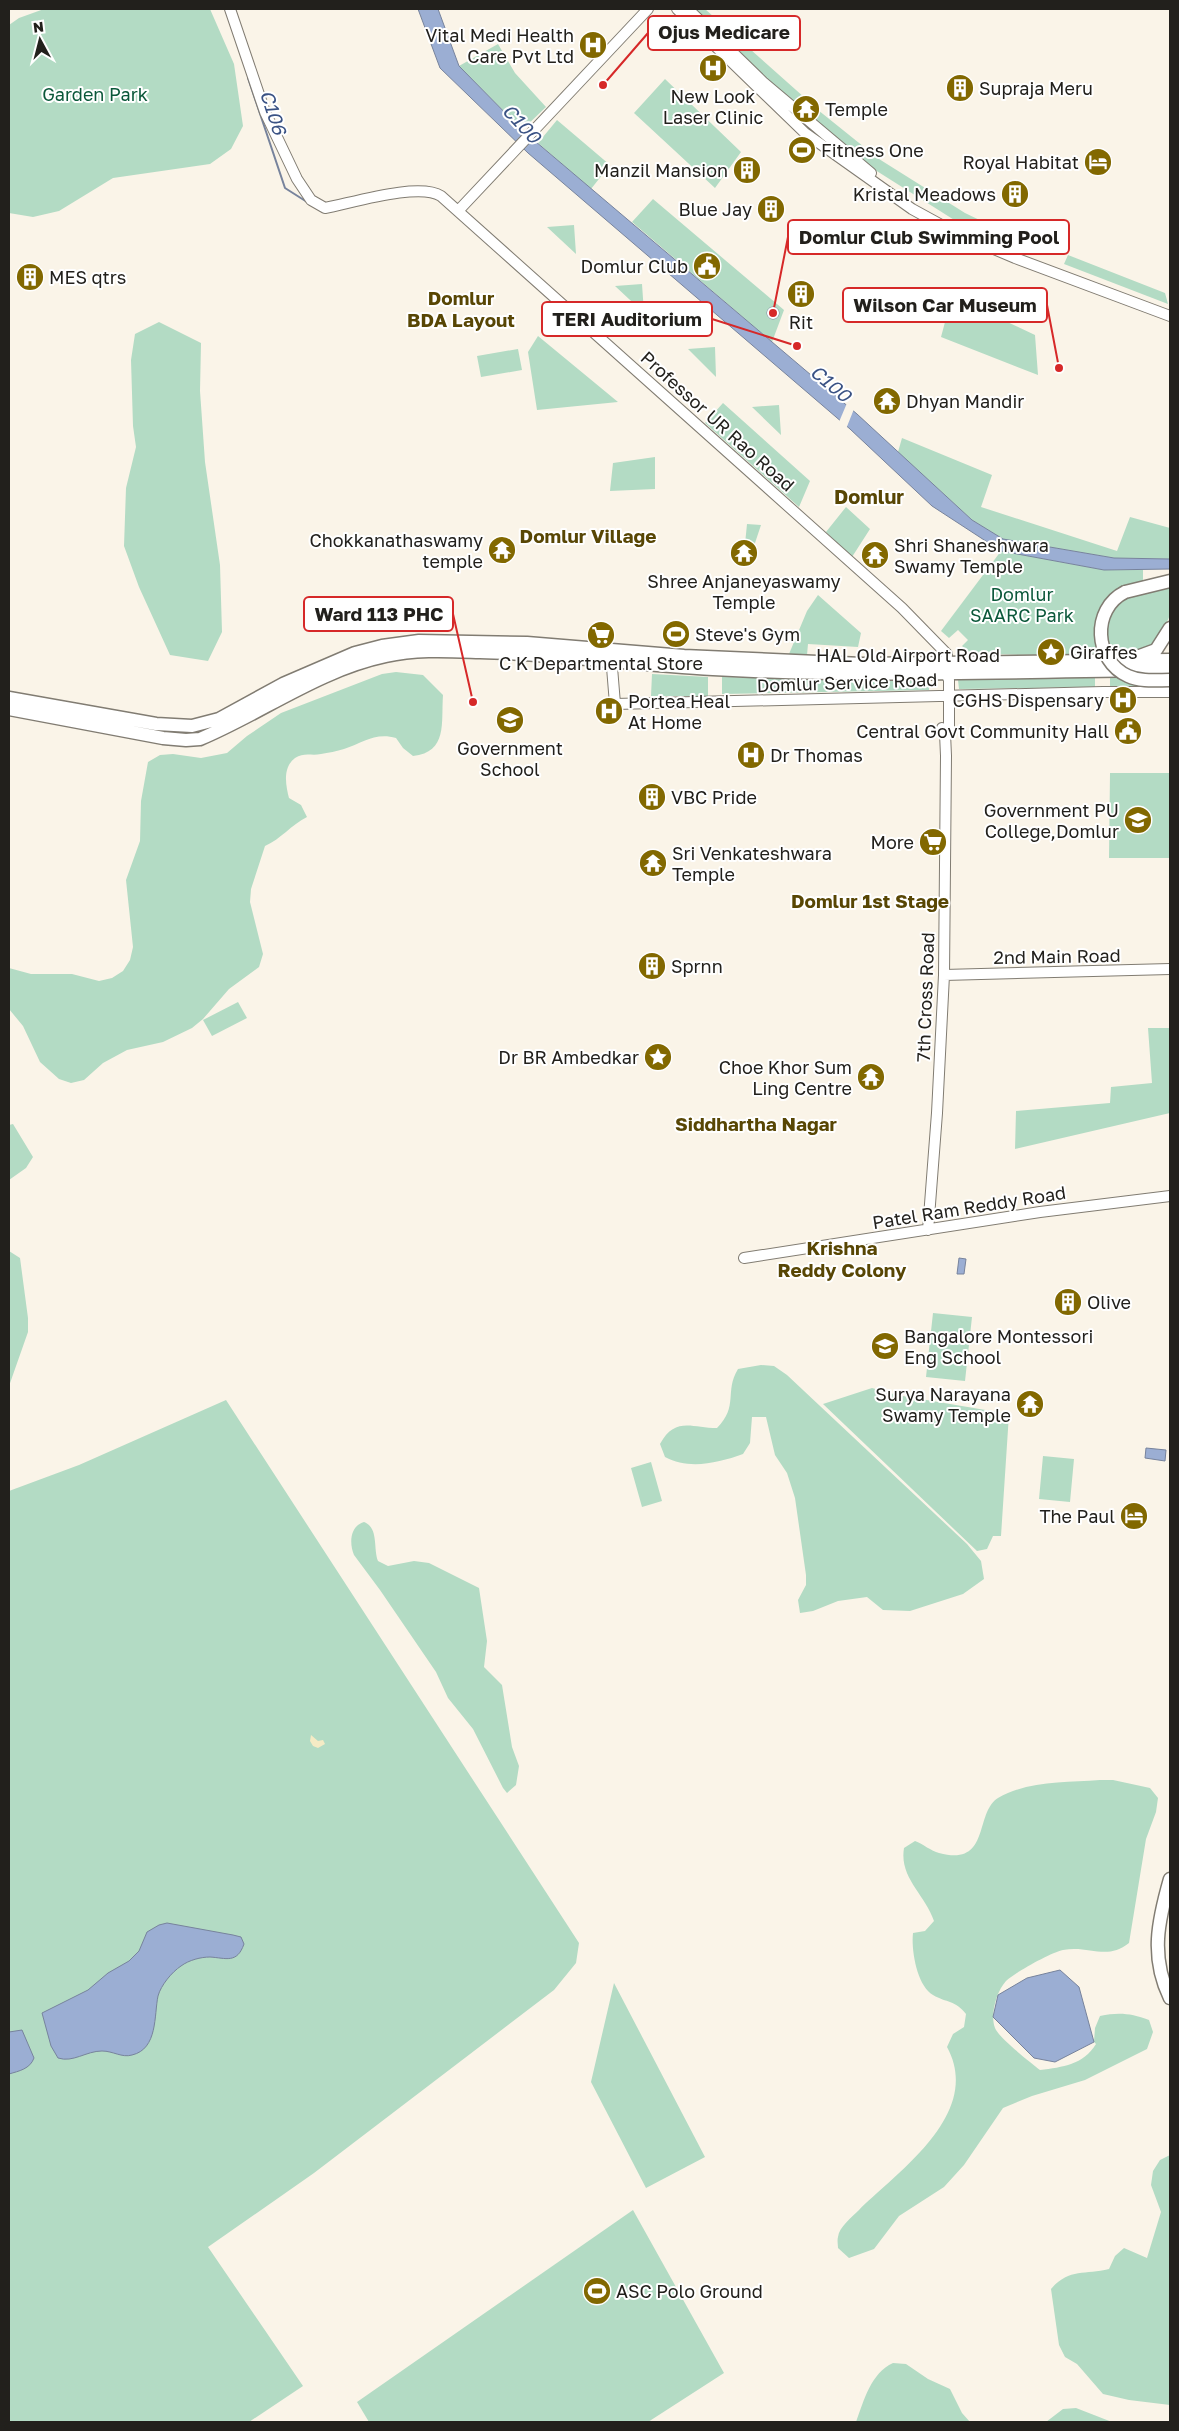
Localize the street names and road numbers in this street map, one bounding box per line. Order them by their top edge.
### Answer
street label: Professor UR Rao Road [637,346,799,496]
street label: HAL Old Airport Road [816,644,1000,666]
street label: Domlur Service Road [756,668,938,696]
street label: 7th Cross Road [912,932,938,1062]
street label: 2nd Main Road [993,944,1121,968]
street label: Patel Ram Reddy Road [871,1181,1067,1233]

